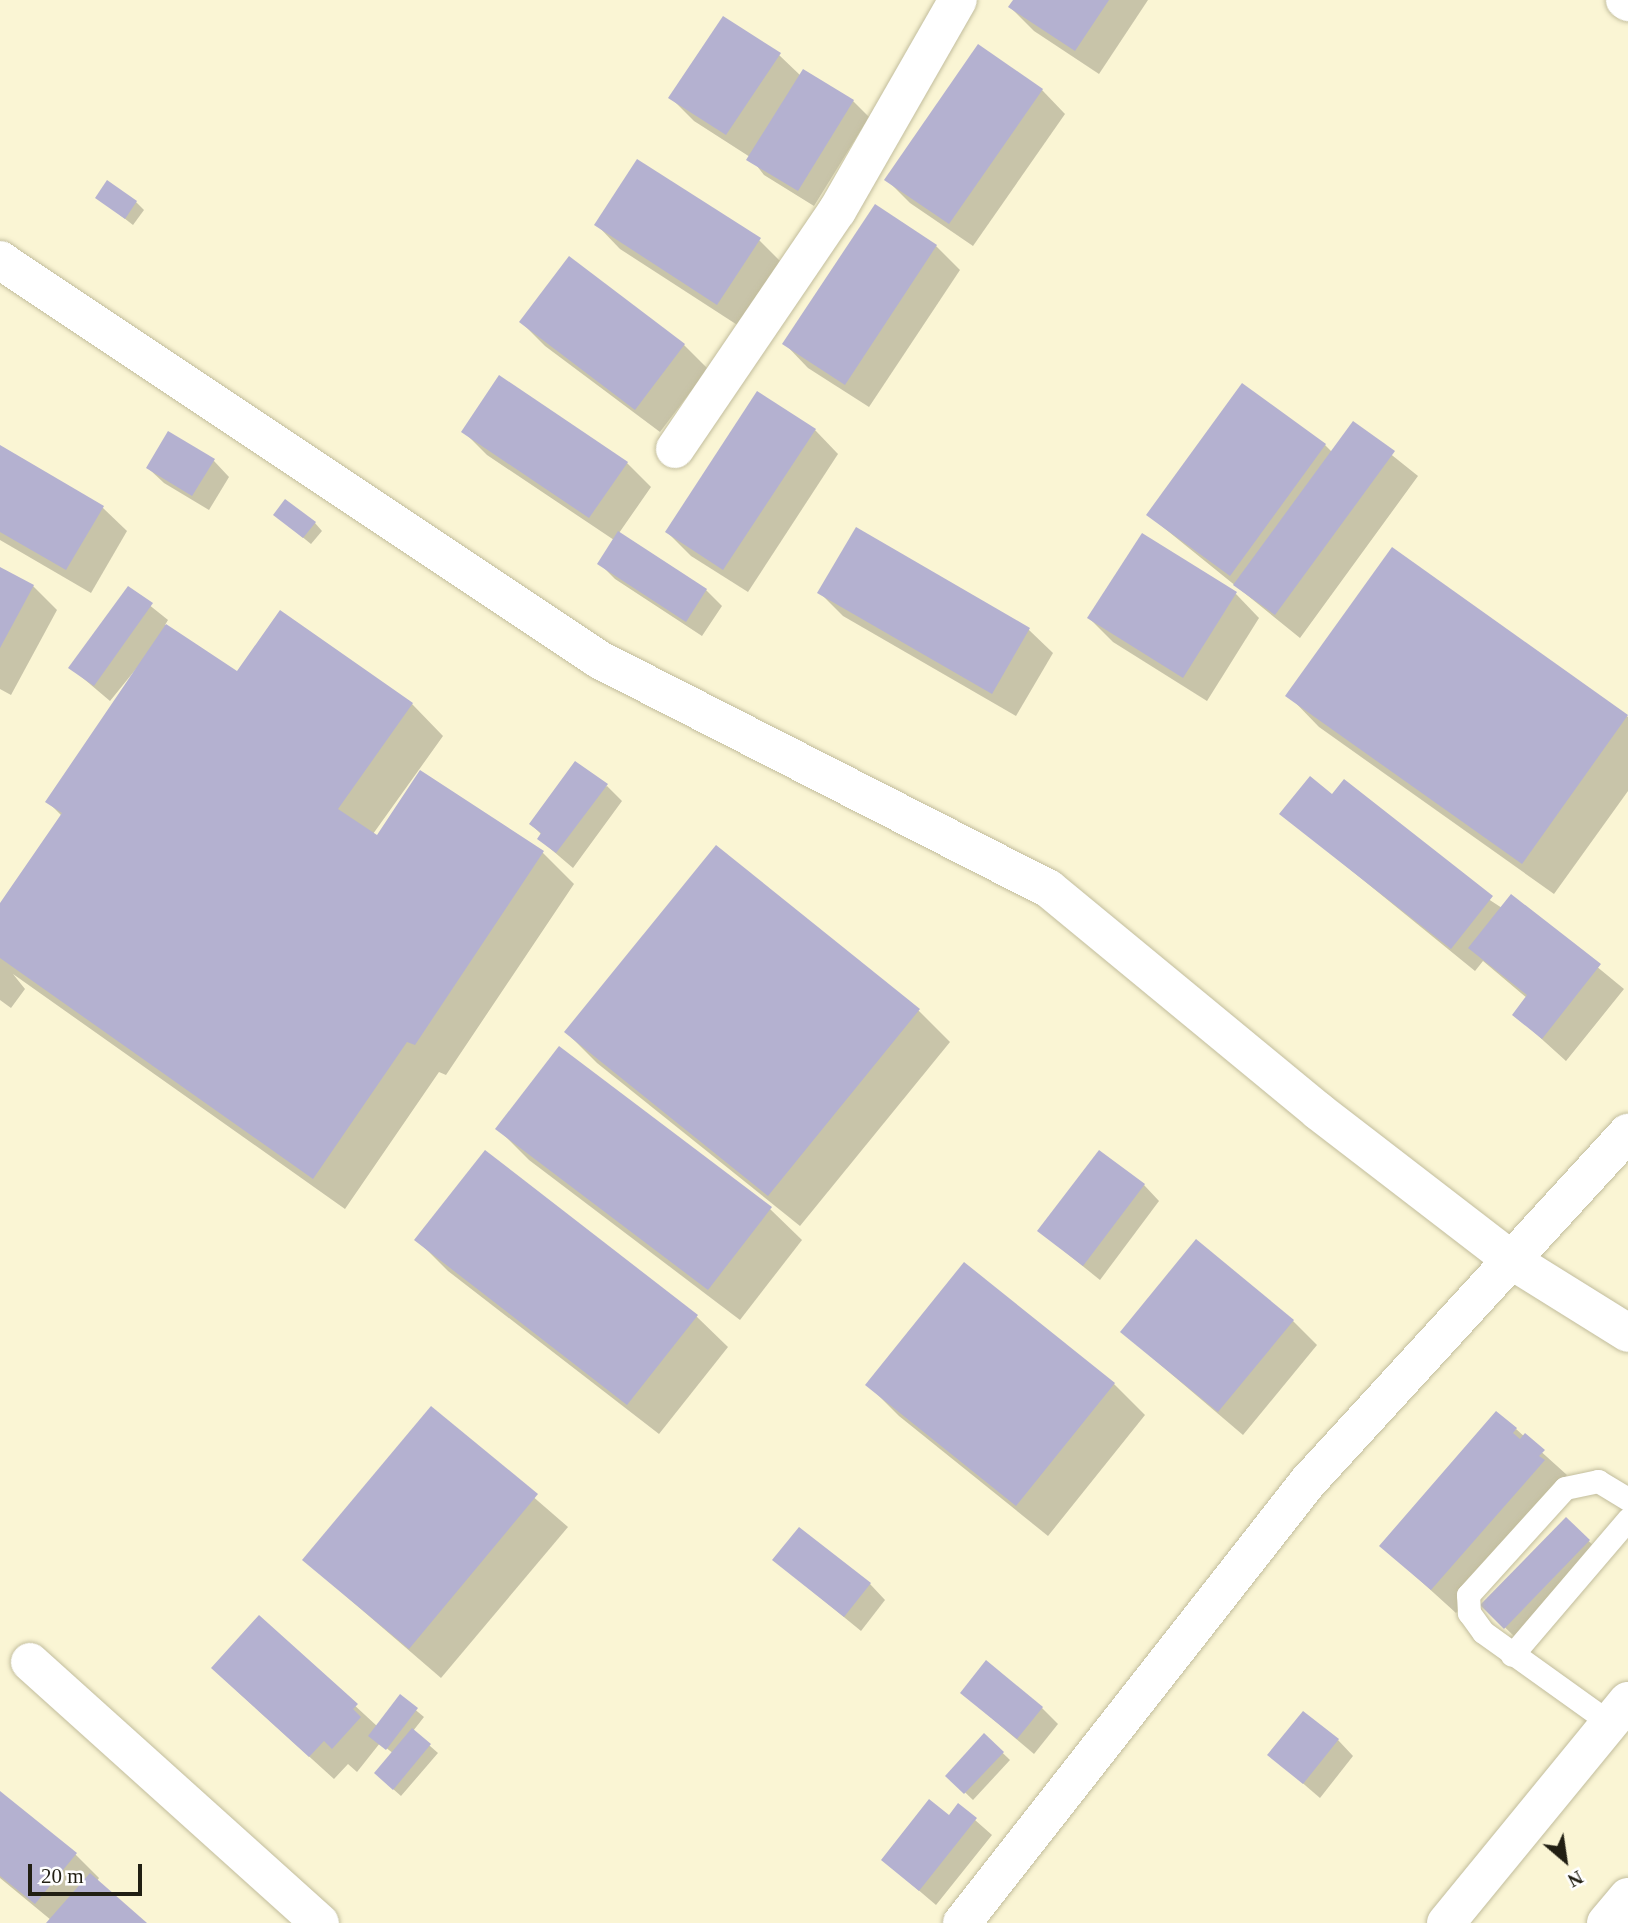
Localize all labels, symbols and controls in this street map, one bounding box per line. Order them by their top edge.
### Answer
north arrow [1530,1825,1600,1895]
scale bar [32,1850,145,1894]
text: 20 m [41,1864,84,1888]
text: N [1564,1866,1587,1891]

